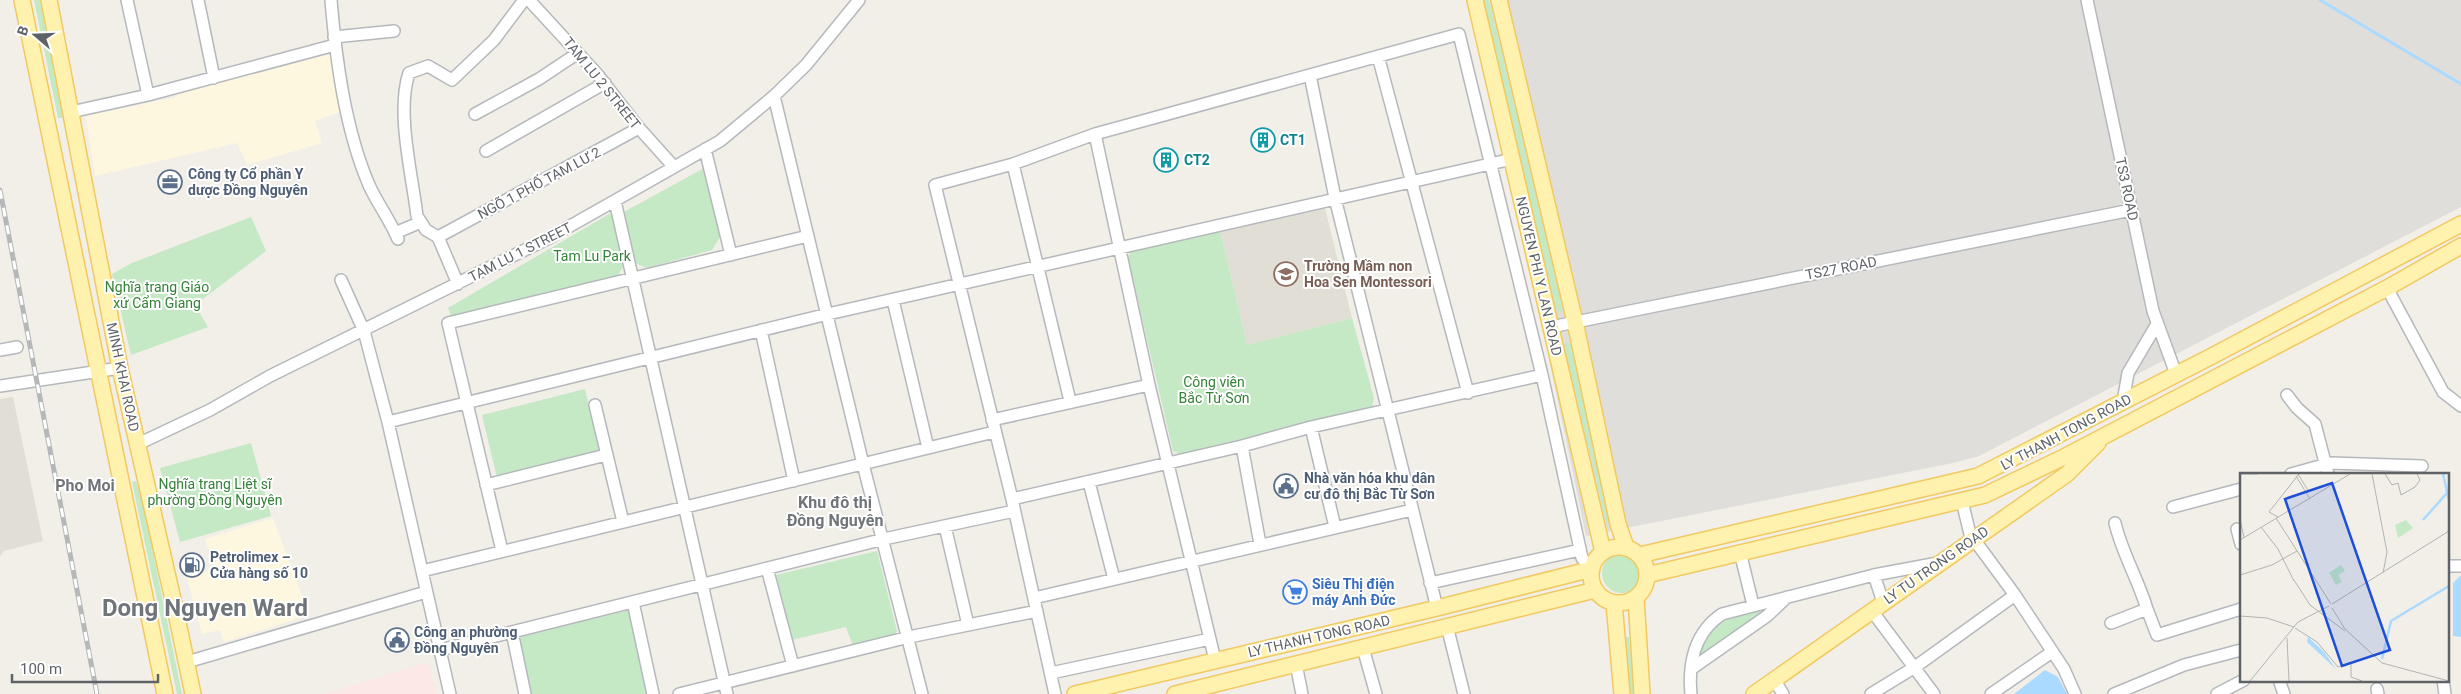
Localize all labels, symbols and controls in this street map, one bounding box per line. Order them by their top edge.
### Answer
north arrow [10,10,60,60]
text: B [14,24,32,38]
street label: TAM LU 2 STREET [560,34,644,133]
building icon: CT1 [1250,127,1276,153]
place label: CT1 [1280,132,1306,148]
street label: NGÕ 1 PHỐ TAM LƯ 2 [474,142,603,222]
building icon: CT2 [1153,147,1179,173]
place label: CT2 [1184,152,1210,168]
street label: TS3 ROAD [2112,156,2142,222]
place label: Công ty Cổ phần Y dược Đồng Nguyên [188,166,308,198]
office icon: Công ty Cổ phần Y dược Đồng Nguyên [157,169,183,195]
street label: NGUYEN PHI Y LAN ROAD [1513,195,1565,357]
street label: TAM LU 1 STREET [466,219,575,285]
park label: Tam Lu Park [553,248,632,264]
street label: TS27 ROAD [1804,253,1878,283]
place label: Trường Mầm non Hoa Sen Montessori [1304,258,1432,290]
school or university icon: Trường Mầm non Hoa Sen Montessori [1273,261,1299,287]
park label: Nghĩa trang Giáo xứ Cẩm Giang [105,279,209,311]
street label: MINH KHAI ROAD [104,321,142,433]
park label: Công viên Bắc Từ Sơn [1179,374,1249,406]
street label: LY THANH TONG ROAD [1998,391,2134,473]
place label: Nhà văn hóa khu dân cư đô thị Bắc Từ Sơn [1304,470,1435,502]
public building icon: Nhà văn hóa khu dân cư đô thị Bắc Từ Sơn [1273,473,1299,499]
inset map [2240,473,2448,682]
district label: Pho Moi [55,476,115,495]
park label: Nghĩa trang Liệt sĩ phường Đồng Nguyên [147,476,283,508]
district label: Khu đô thị Đồng Nguyên [787,493,883,530]
street label: LY TU TRONG ROAD [1881,523,1991,607]
place label: Petrolimex – Cửa hàng số 10 [210,549,308,581]
fuel station icon: Petrolimex – Cửa hàng số 10 [179,552,205,578]
place label: Siêu Thị điện máy Anh Đức [1312,576,1396,608]
supermarket icon: Siêu Thị điện máy Anh Đức [1282,579,1308,605]
district label: Dong Nguyen Ward [102,594,308,622]
street label: LY THANH TONG ROAD [1246,612,1392,660]
place label: Công an phường Đồng Nguyên [414,624,517,656]
public building icon: Công an phường Đồng Nguyên [384,627,410,653]
scale bar [12,652,159,684]
text: 100 m [20,660,62,678]

